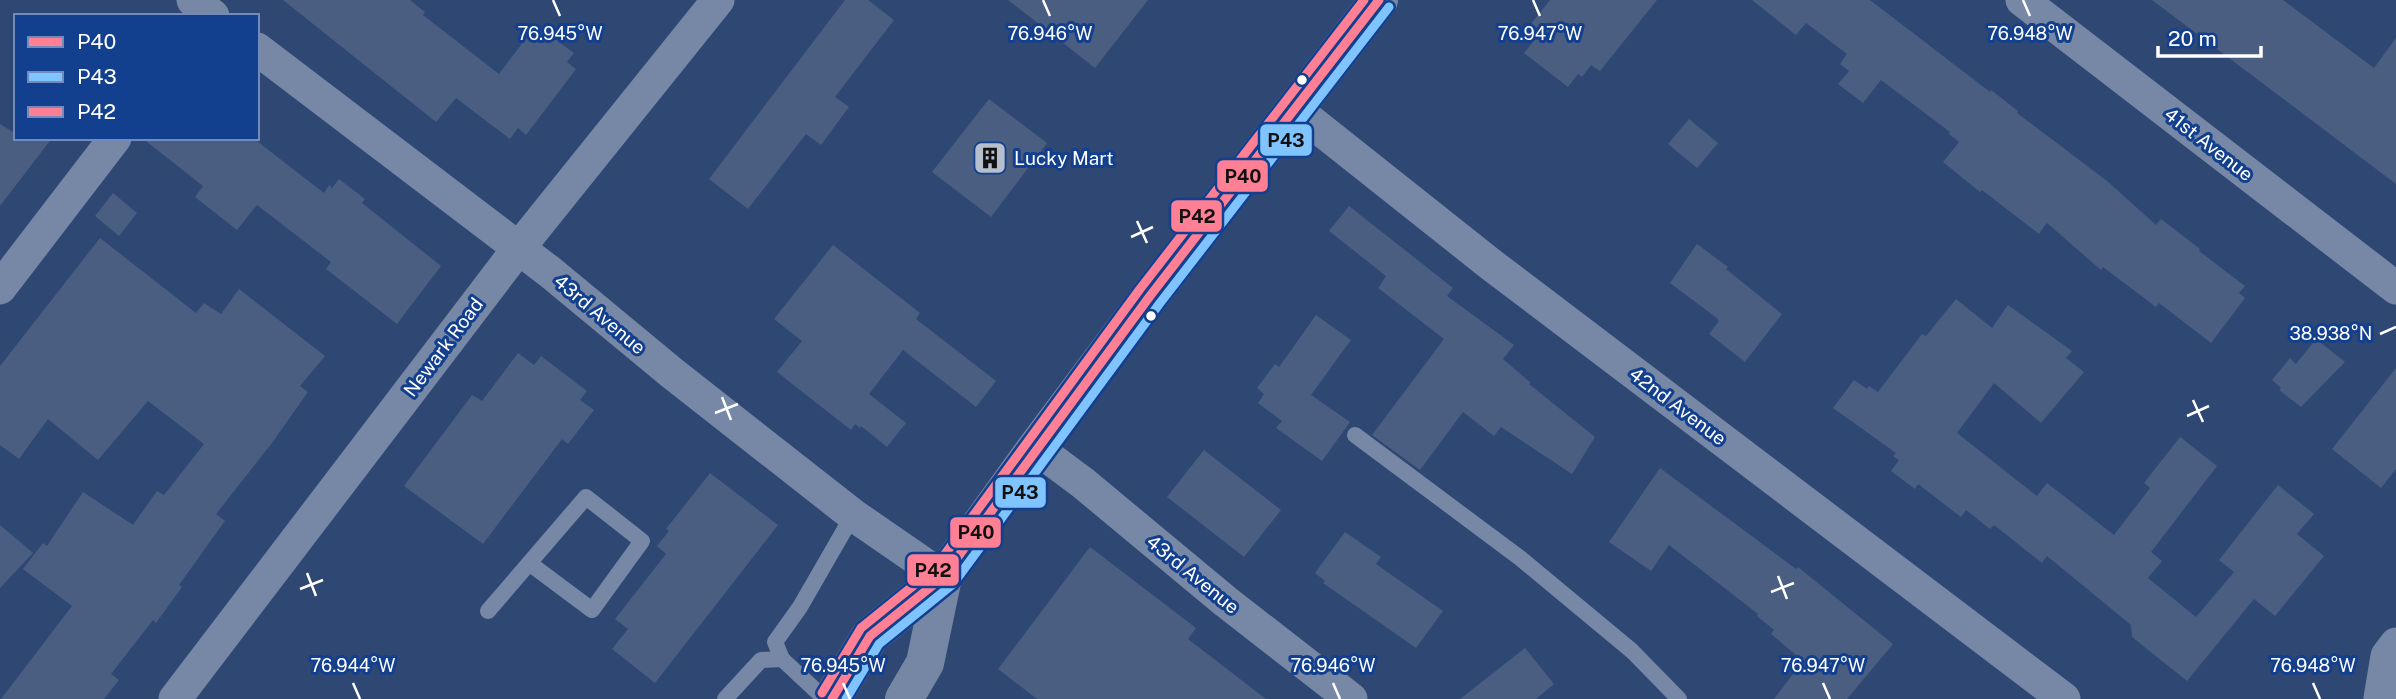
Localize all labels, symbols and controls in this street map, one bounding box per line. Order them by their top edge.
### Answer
legend [14,14,259,140]
scale bar [2158,14,2261,58]
text: 76.945°W [517,23,603,44]
text: 76.946°W [1008,23,1092,44]
text: 76.947°W [1498,23,1582,44]
text: 76.948°W [1987,23,2073,44]
text: 20 m [2168,26,2217,51]
text: P40 [77,29,116,54]
text: P43 [77,64,117,89]
unlabelled marker [1295,73,1309,87]
text: P42 [77,99,116,124]
street label: 41st Avenue [2160,103,2258,185]
line badge: P43 [1259,123,1313,157]
text: P43 [1267,129,1305,151]
building icon: Lucky Mart [971,139,1009,177]
place label: Lucky Mart [1014,147,1114,169]
line badge: P40 [1216,159,1269,193]
text: P40 [1224,165,1262,187]
line badge: P42 [1170,199,1223,233]
text: P42 [1179,205,1215,227]
street label: 43rd Avenue [550,269,650,359]
street label: Newark Road [399,293,487,401]
unlabelled marker [1144,309,1158,323]
text: 38.938°N [2290,323,2372,344]
street label: 42nd Avenue [1625,362,1731,450]
line badge: P43 [994,476,1047,509]
text: P43 [1001,481,1039,503]
line badge: P40 [949,516,1002,549]
text: P40 [957,521,995,543]
street label: 43rd Avenue [1142,530,1244,618]
line badge: P42 [906,553,960,587]
text: P42 [915,559,951,581]
text: 76.944°W [310,655,396,676]
text: 76.945°W [800,655,886,676]
text: 76.946°W [1291,655,1375,676]
text: 76.947°W [1781,655,1865,676]
text: 76.948°W [2270,655,2356,676]

